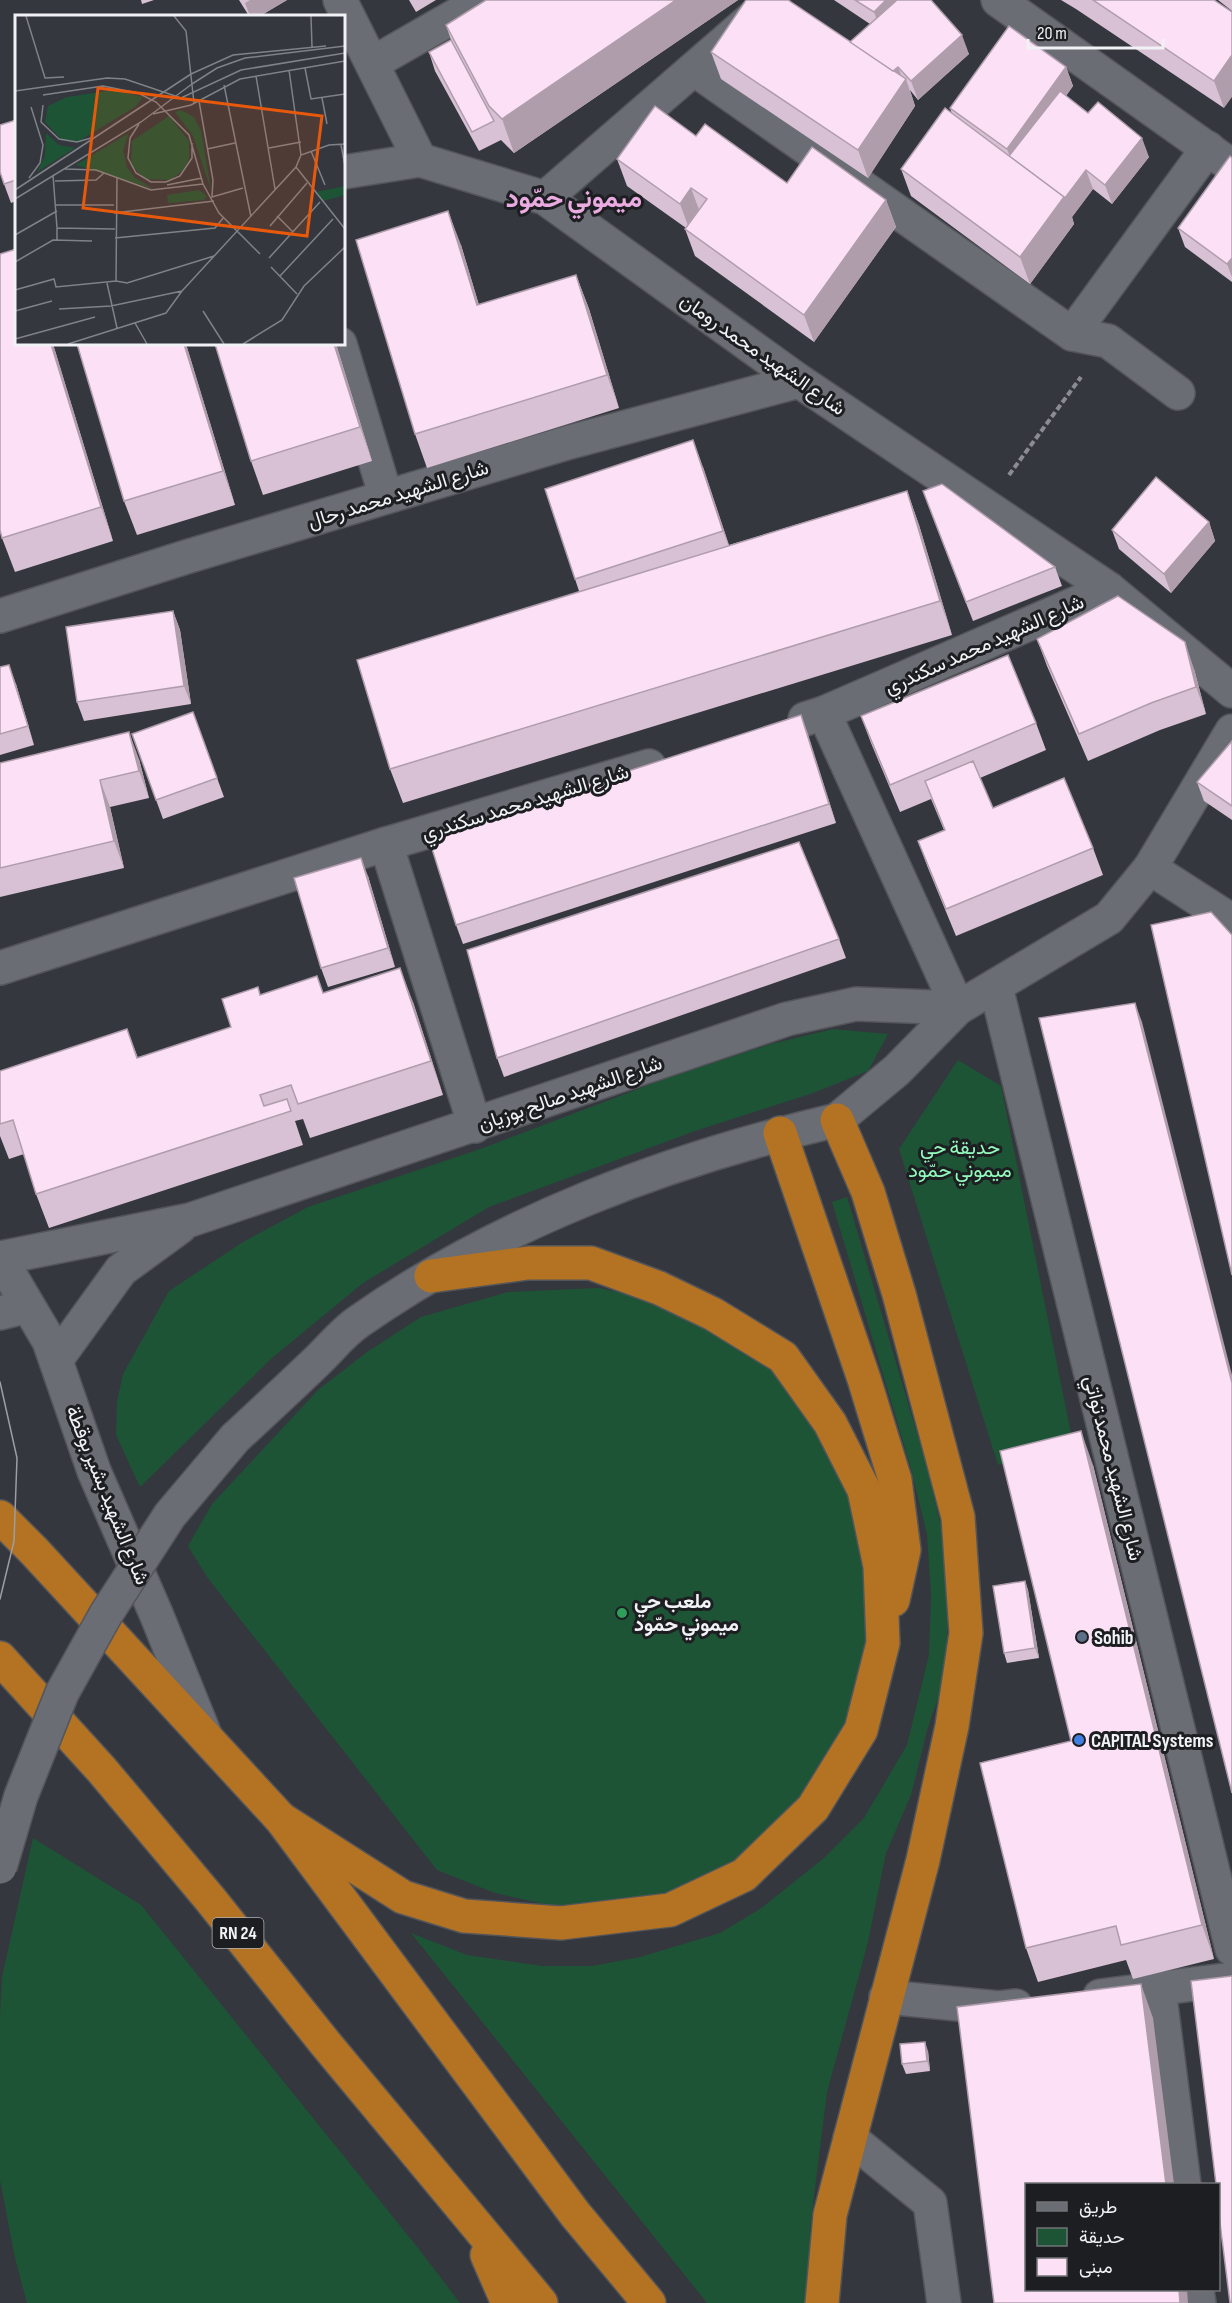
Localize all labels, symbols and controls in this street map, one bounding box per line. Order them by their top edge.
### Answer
scale bar [1028,12,1163,50]
inset map [15,15,345,345]
text: 20 m [1037,23,1067,44]
district label: ميموني حمّود [506,184,642,220]
street label: شارع الشهيد محمد رومان [675,289,850,422]
street label: شارع الشهيد محمد رحال [305,456,492,535]
street label: شارع الشهيد محمد سكندري [881,590,1089,703]
street label: شارع الشهيد محمد سكندري [419,760,633,850]
street label: شارع الشهيد صالح بوزيان [475,1051,666,1138]
park label: حديقة حي ميموني حمّود [908,1136,1012,1187]
street label: شارع الشهيد محمد تواتي [1075,1373,1148,1564]
street label: شارع الشهيد بشير بوقطة [59,1402,154,1589]
place label: ملعب حي ميموني حمّود [634,1590,739,1641]
marker: ملعب حي ميموني حمّود [615,1606,629,1620]
place label: Sohib [1094,1626,1133,1650]
marker: Sohib [1075,1630,1089,1644]
place label: CAPITAL Systems [1091,1729,1214,1753]
marker: CAPITAL Systems [1072,1733,1086,1747]
road number: RN 24 [212,1918,264,1948]
legend [1025,2183,1220,2291]
text: طريق [1079,2197,1117,2218]
text: حديقة [1079,2227,1125,2248]
text: مبنى [1079,2257,1113,2278]

